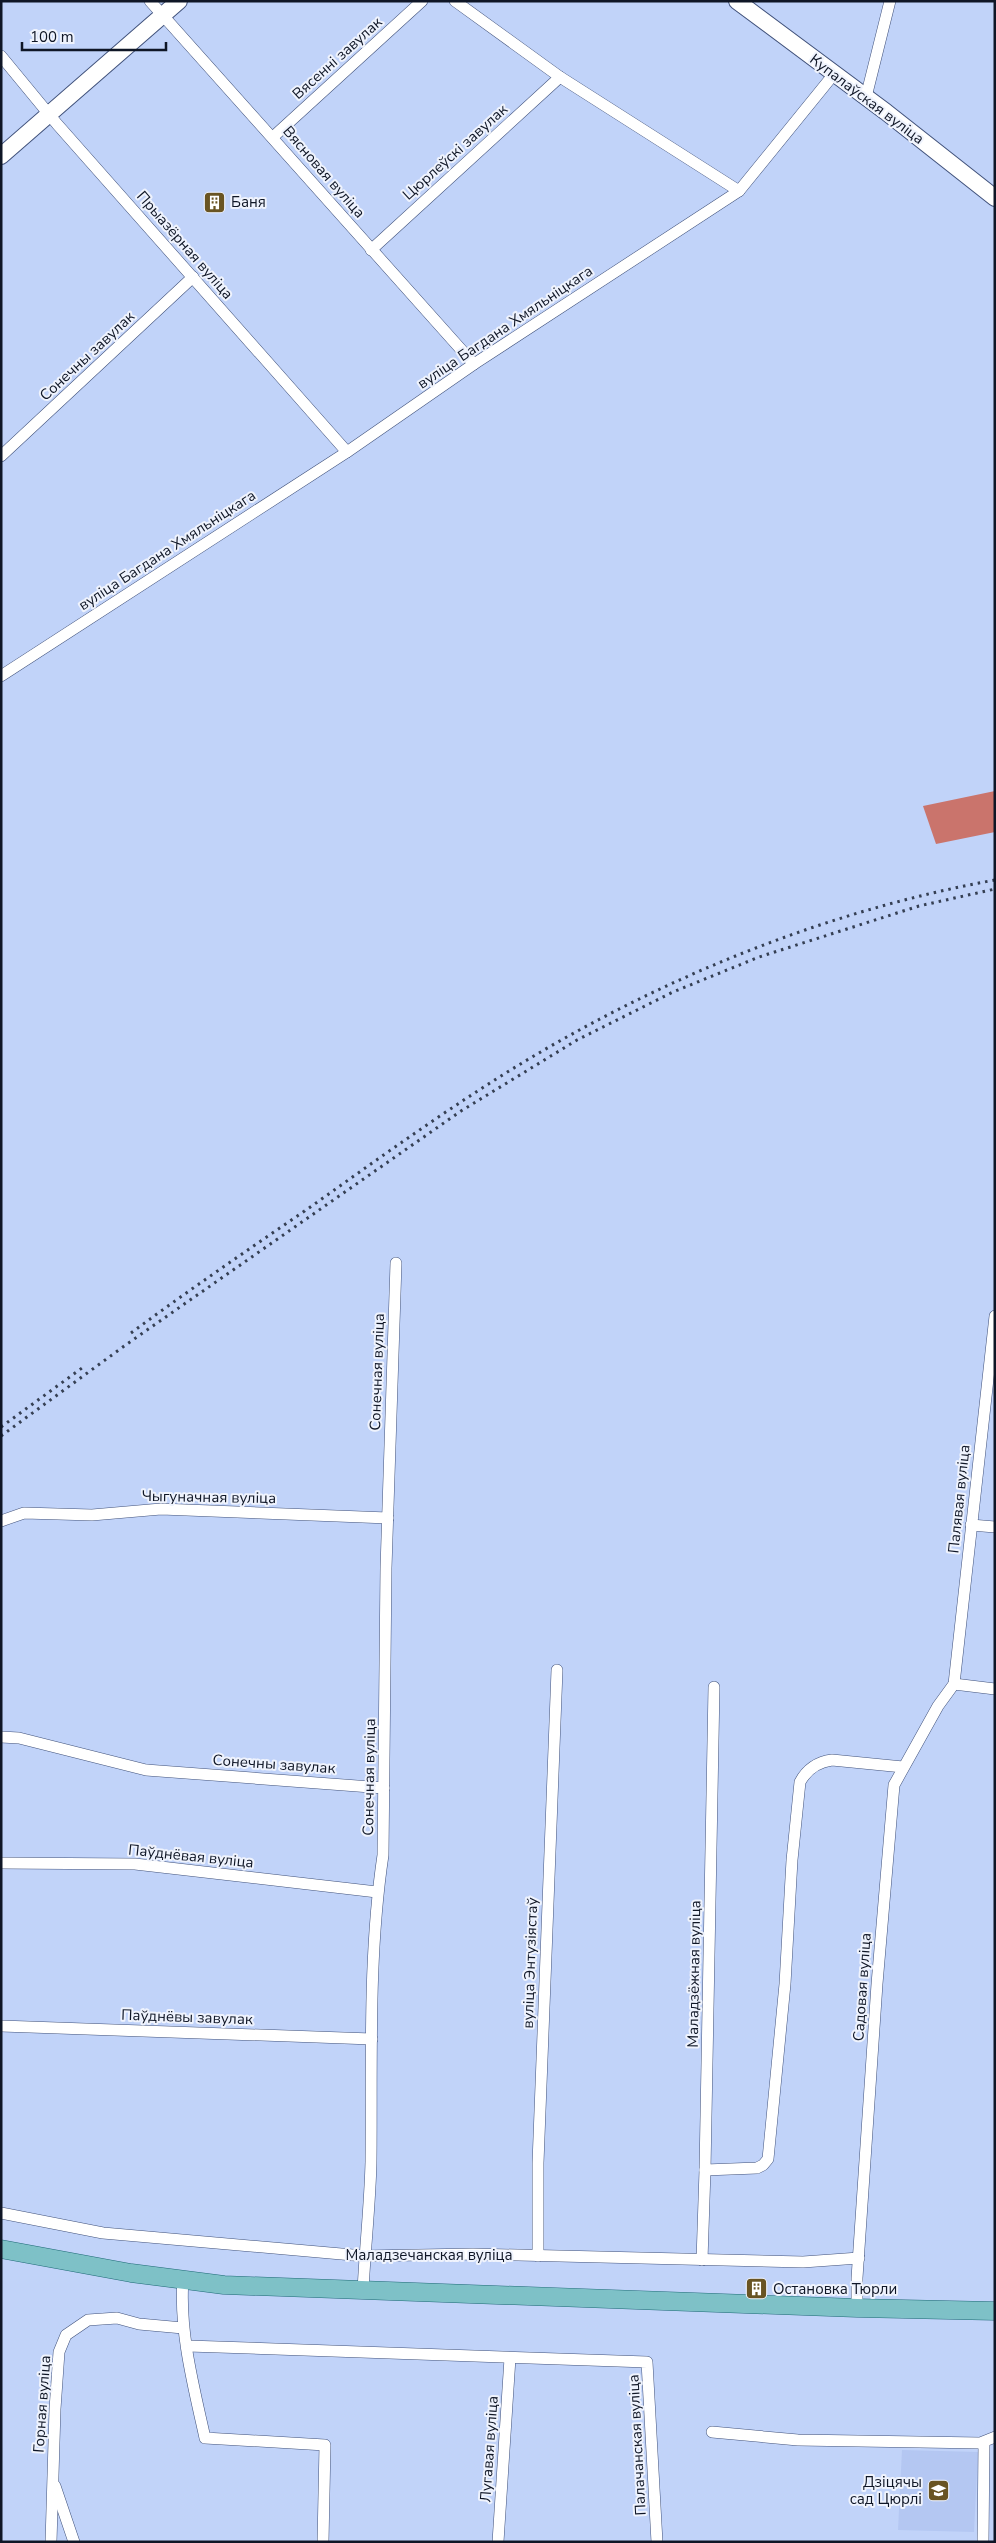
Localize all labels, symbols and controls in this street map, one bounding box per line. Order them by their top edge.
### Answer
street label: Вясенні завулак [288,12,386,104]
scale bar [22,20,166,52]
text: 100 m [30,27,74,47]
street label: Купалаўская вуліца [806,49,928,149]
street label: Цюрлеўскі завулак [398,99,512,205]
street label: Вясновая вуліца [278,122,370,222]
street label: Прыазёрная вуліца [132,187,238,303]
building icon: Баня [203,190,227,214]
place label: Баня [231,192,266,212]
street label: вуліца Багдана Хмяльніцкага [413,261,597,393]
street label: Сонечны завулак [35,307,139,405]
street label: вуліца Багдана Хмяльніцкага [75,485,259,615]
street label: Сонечная вуліца [365,1313,389,1431]
street label: Палявая вуліца [943,1444,975,1554]
street label: Чыгуначная вуліца [142,1486,276,1508]
street label: Сонечная вуліца [358,1718,380,1836]
street label: Сонечны завулак [212,1750,336,1778]
street label: Паўднёвая вуліца [127,1839,255,1873]
street label: вуліца Энтузіястаў [518,1897,542,2029]
street label: Маладзёжная вуліца [683,1900,705,2048]
street label: Садовая вуліца [848,1932,876,2042]
street label: Паўднёвы завулак [121,2005,253,2029]
street label: Маладзечанская вуліца [345,2245,513,2265]
building icon: Остановка Тюрли [745,2277,769,2301]
place label: Остановка Тюрли [773,2279,897,2299]
street label: Горная вуліца [29,2355,55,2453]
street label: Палачанская вуліца [623,2374,651,2516]
street label: Лугавая вуліца [475,2395,503,2503]
place label: Дзіцячы сад Цюрлі [850,2472,922,2509]
school or university icon: Дзіцячы сад Цюрлі [926,2479,950,2503]

